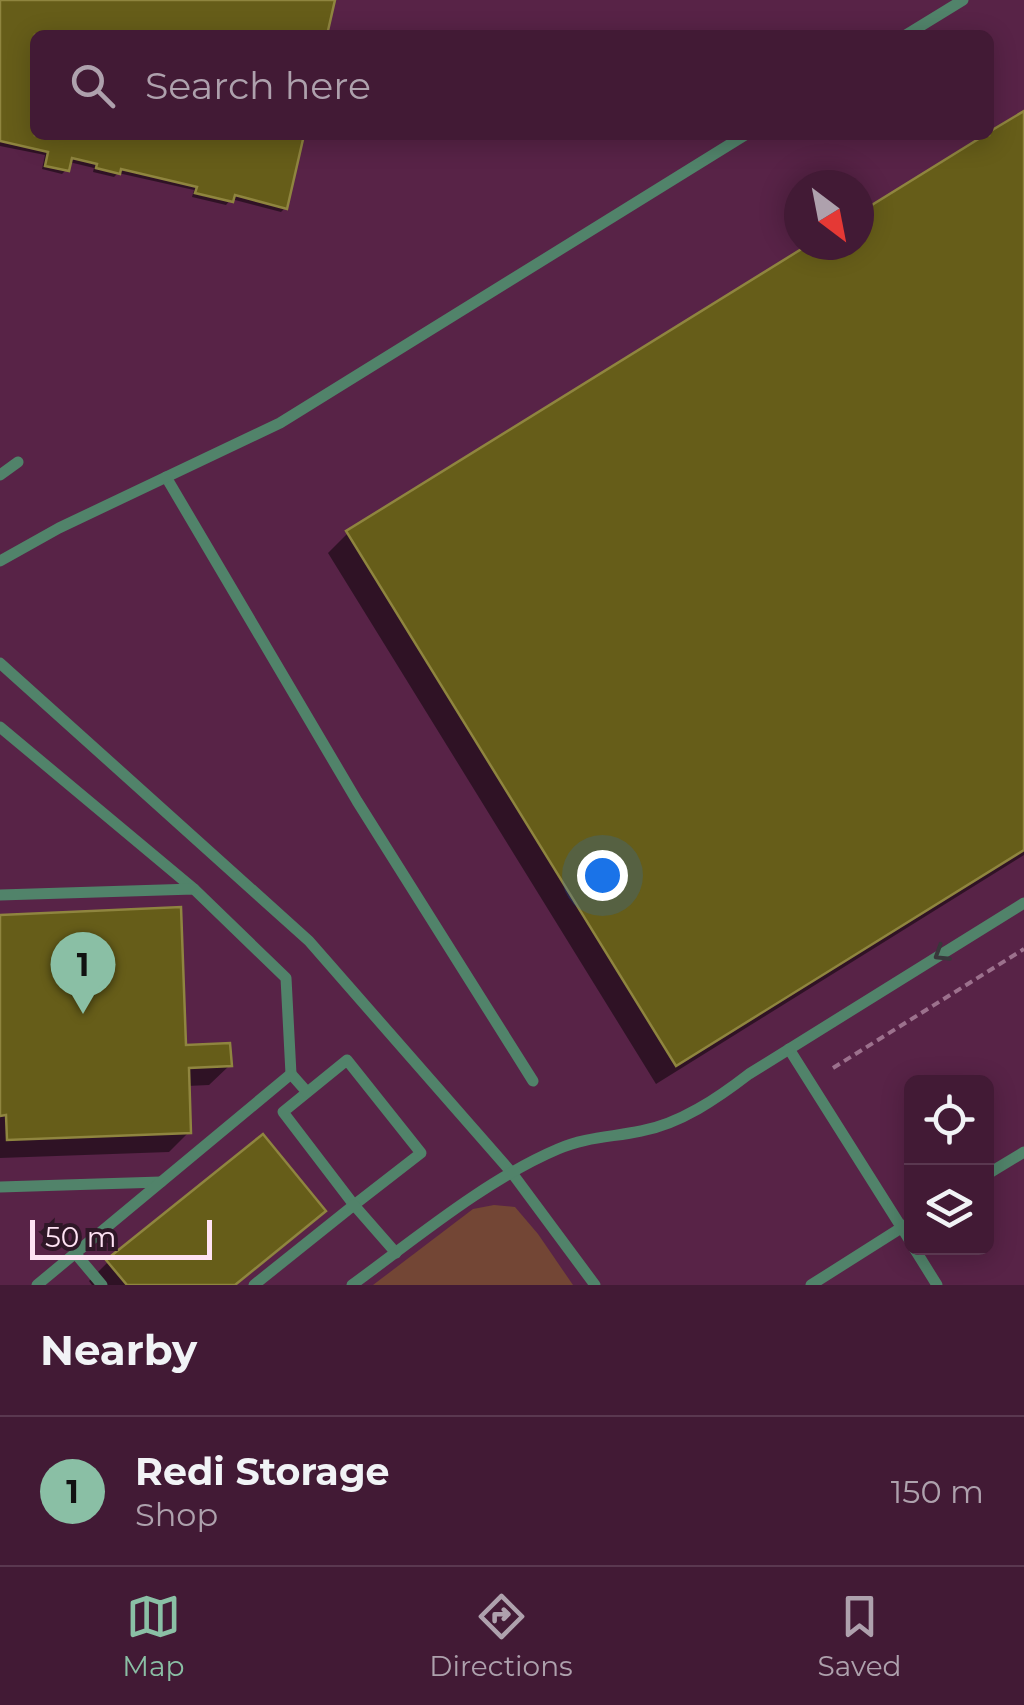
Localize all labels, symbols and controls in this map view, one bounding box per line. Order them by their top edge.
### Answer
search box [30,30,994,140]
icon: search [65,58,120,113]
text: Search here [145,62,371,109]
north arrow [784,170,874,260]
your location [577,850,628,901]
pin: 1 [51,932,116,1014]
one-way arrow [934,942,952,961]
map controls [904,1075,994,1255]
button: locate [904,1075,994,1165]
button: layers [904,1165,994,1255]
scale bar [30,1215,212,1260]
text: 50 m [45,1220,116,1254]
text: Nearby [40,1324,197,1376]
text: Redi Storage [135,1448,390,1495]
text: 1 [66,1472,79,1511]
text: 150 m [891,1472,984,1511]
text: Shop [135,1495,218,1534]
tab: Map [122,1589,185,1683]
tab: Directions [429,1589,573,1683]
tab: Saved [817,1589,902,1683]

